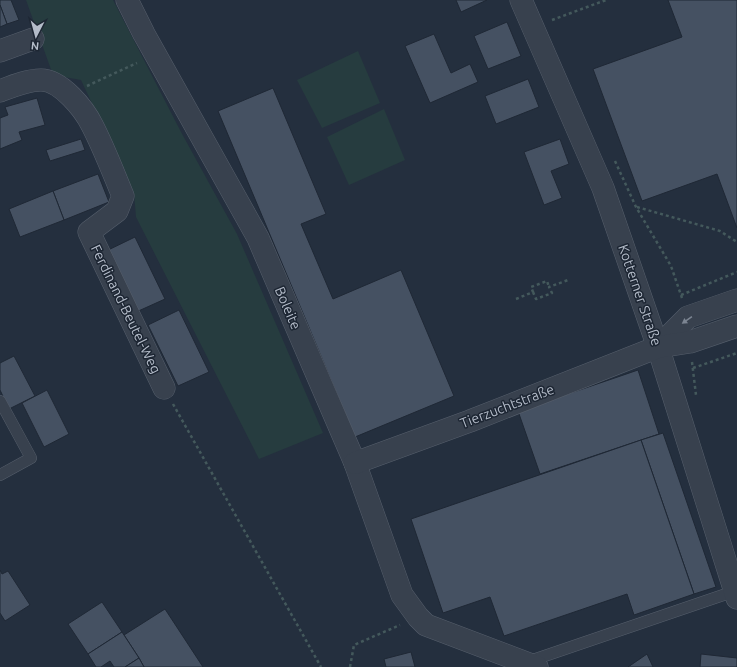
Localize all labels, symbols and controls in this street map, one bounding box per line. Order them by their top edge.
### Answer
north arrow [16,16,56,56]
text: N [30,40,40,52]
street label: Ferdinand-Beutel-Weg [88,242,164,376]
street label: Kotterner Straße [615,242,665,348]
street label: Boleite [272,284,304,332]
one-way arrow [682,316,693,324]
street label: Tierzuchtstraße [458,381,556,431]

